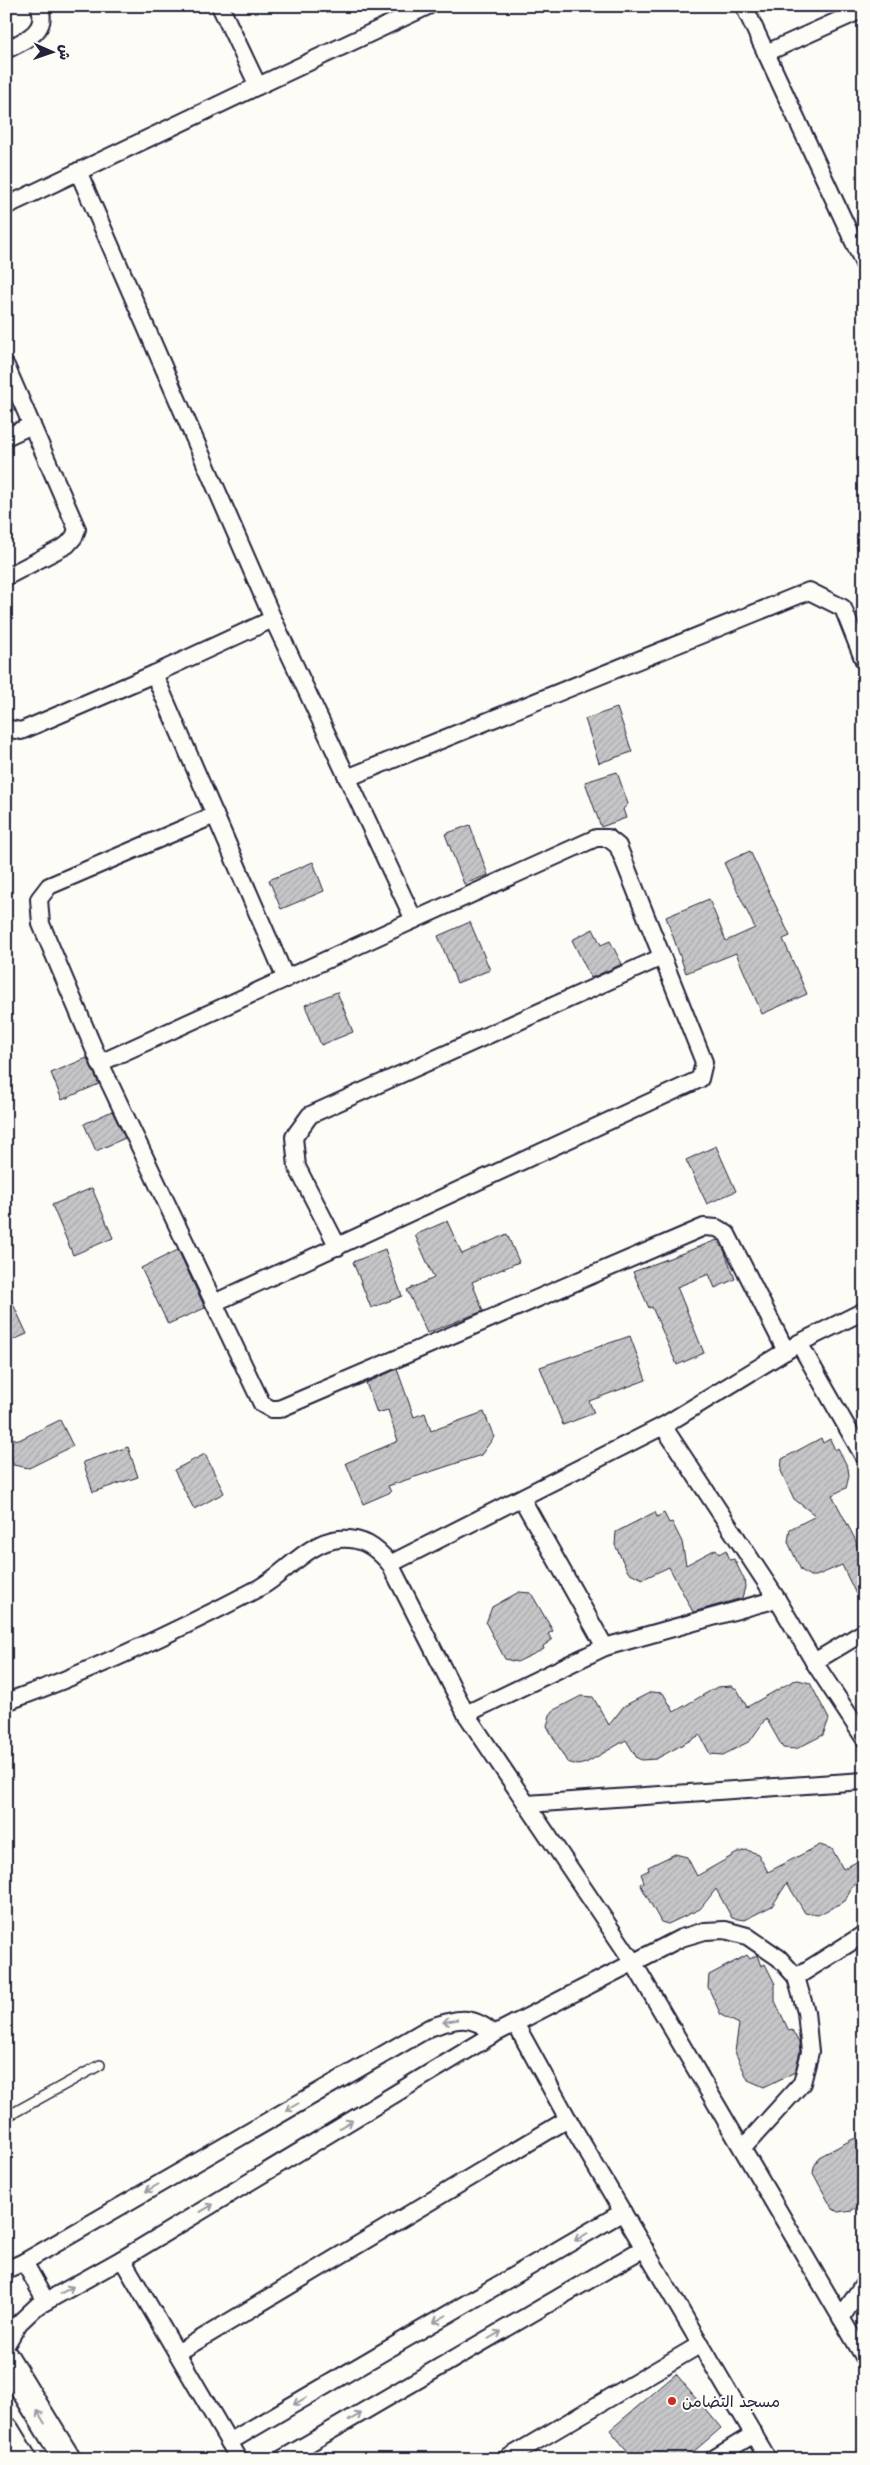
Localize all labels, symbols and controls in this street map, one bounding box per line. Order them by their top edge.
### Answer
north arrow [28,28,78,78]
text: ش [56,44,73,60]
one-way arrow [443,2017,459,2027]
one-way arrow [286,2102,300,2112]
one-way arrow [338,2118,352,2128]
one-way arrow [145,2183,159,2193]
one-way arrow [199,2202,213,2212]
one-way arrow [574,2232,588,2242]
one-way arrow [59,2285,74,2295]
one-way arrow [434,2314,448,2324]
one-way arrow [488,2329,502,2339]
place label: مسجد التضامن [682,2393,780,2411]
marker: مسجد التضامن [666,2395,678,2407]
one-way arrow [294,2396,308,2406]
one-way arrow [36,2411,46,2425]
one-way arrow [347,2411,361,2421]

